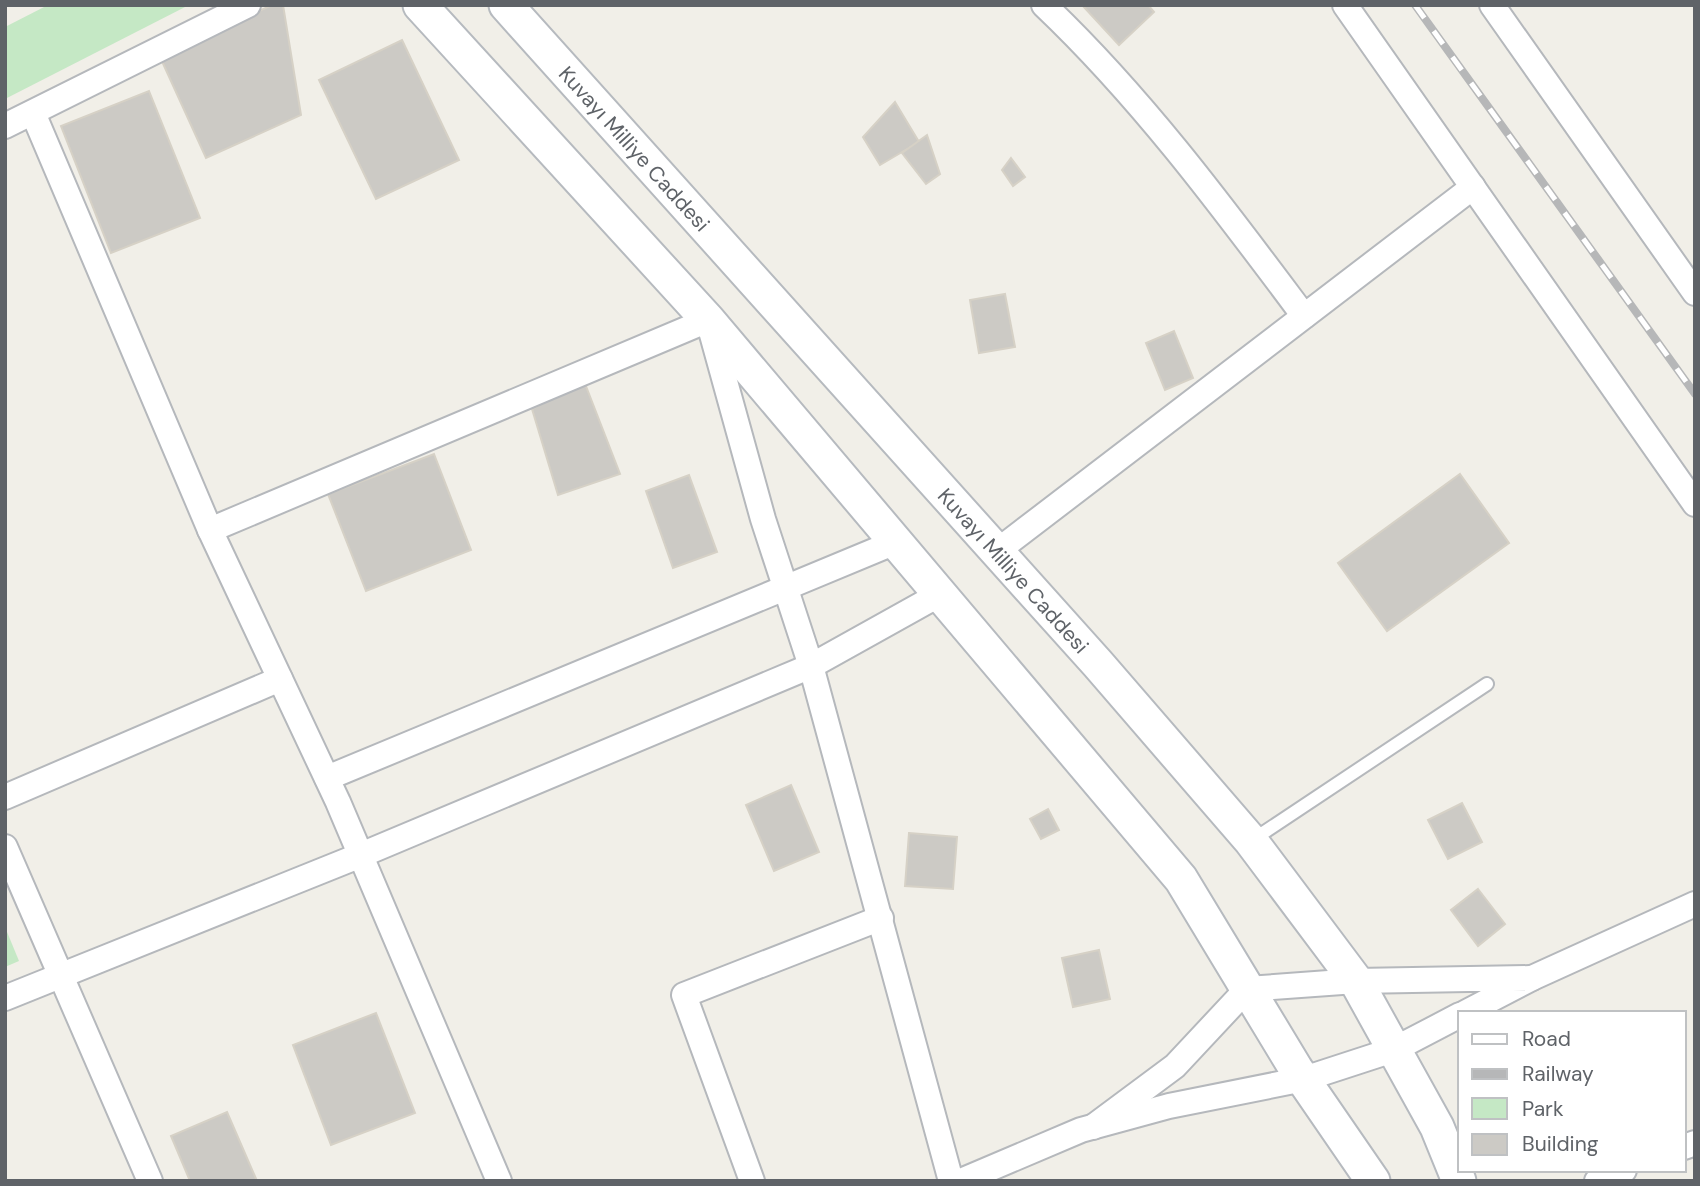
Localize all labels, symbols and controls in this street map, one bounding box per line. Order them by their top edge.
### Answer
street label: Kuvayı Milliye Caddesi [552,60,716,238]
street label: Kuvayı Milliye Caddesi [931,482,1095,660]
legend [1458,1011,1686,1172]
text: Road [1522,1025,1571,1053]
text: Railway [1522,1060,1594,1088]
text: Park [1522,1095,1564,1123]
text: Building [1522,1130,1599,1158]

